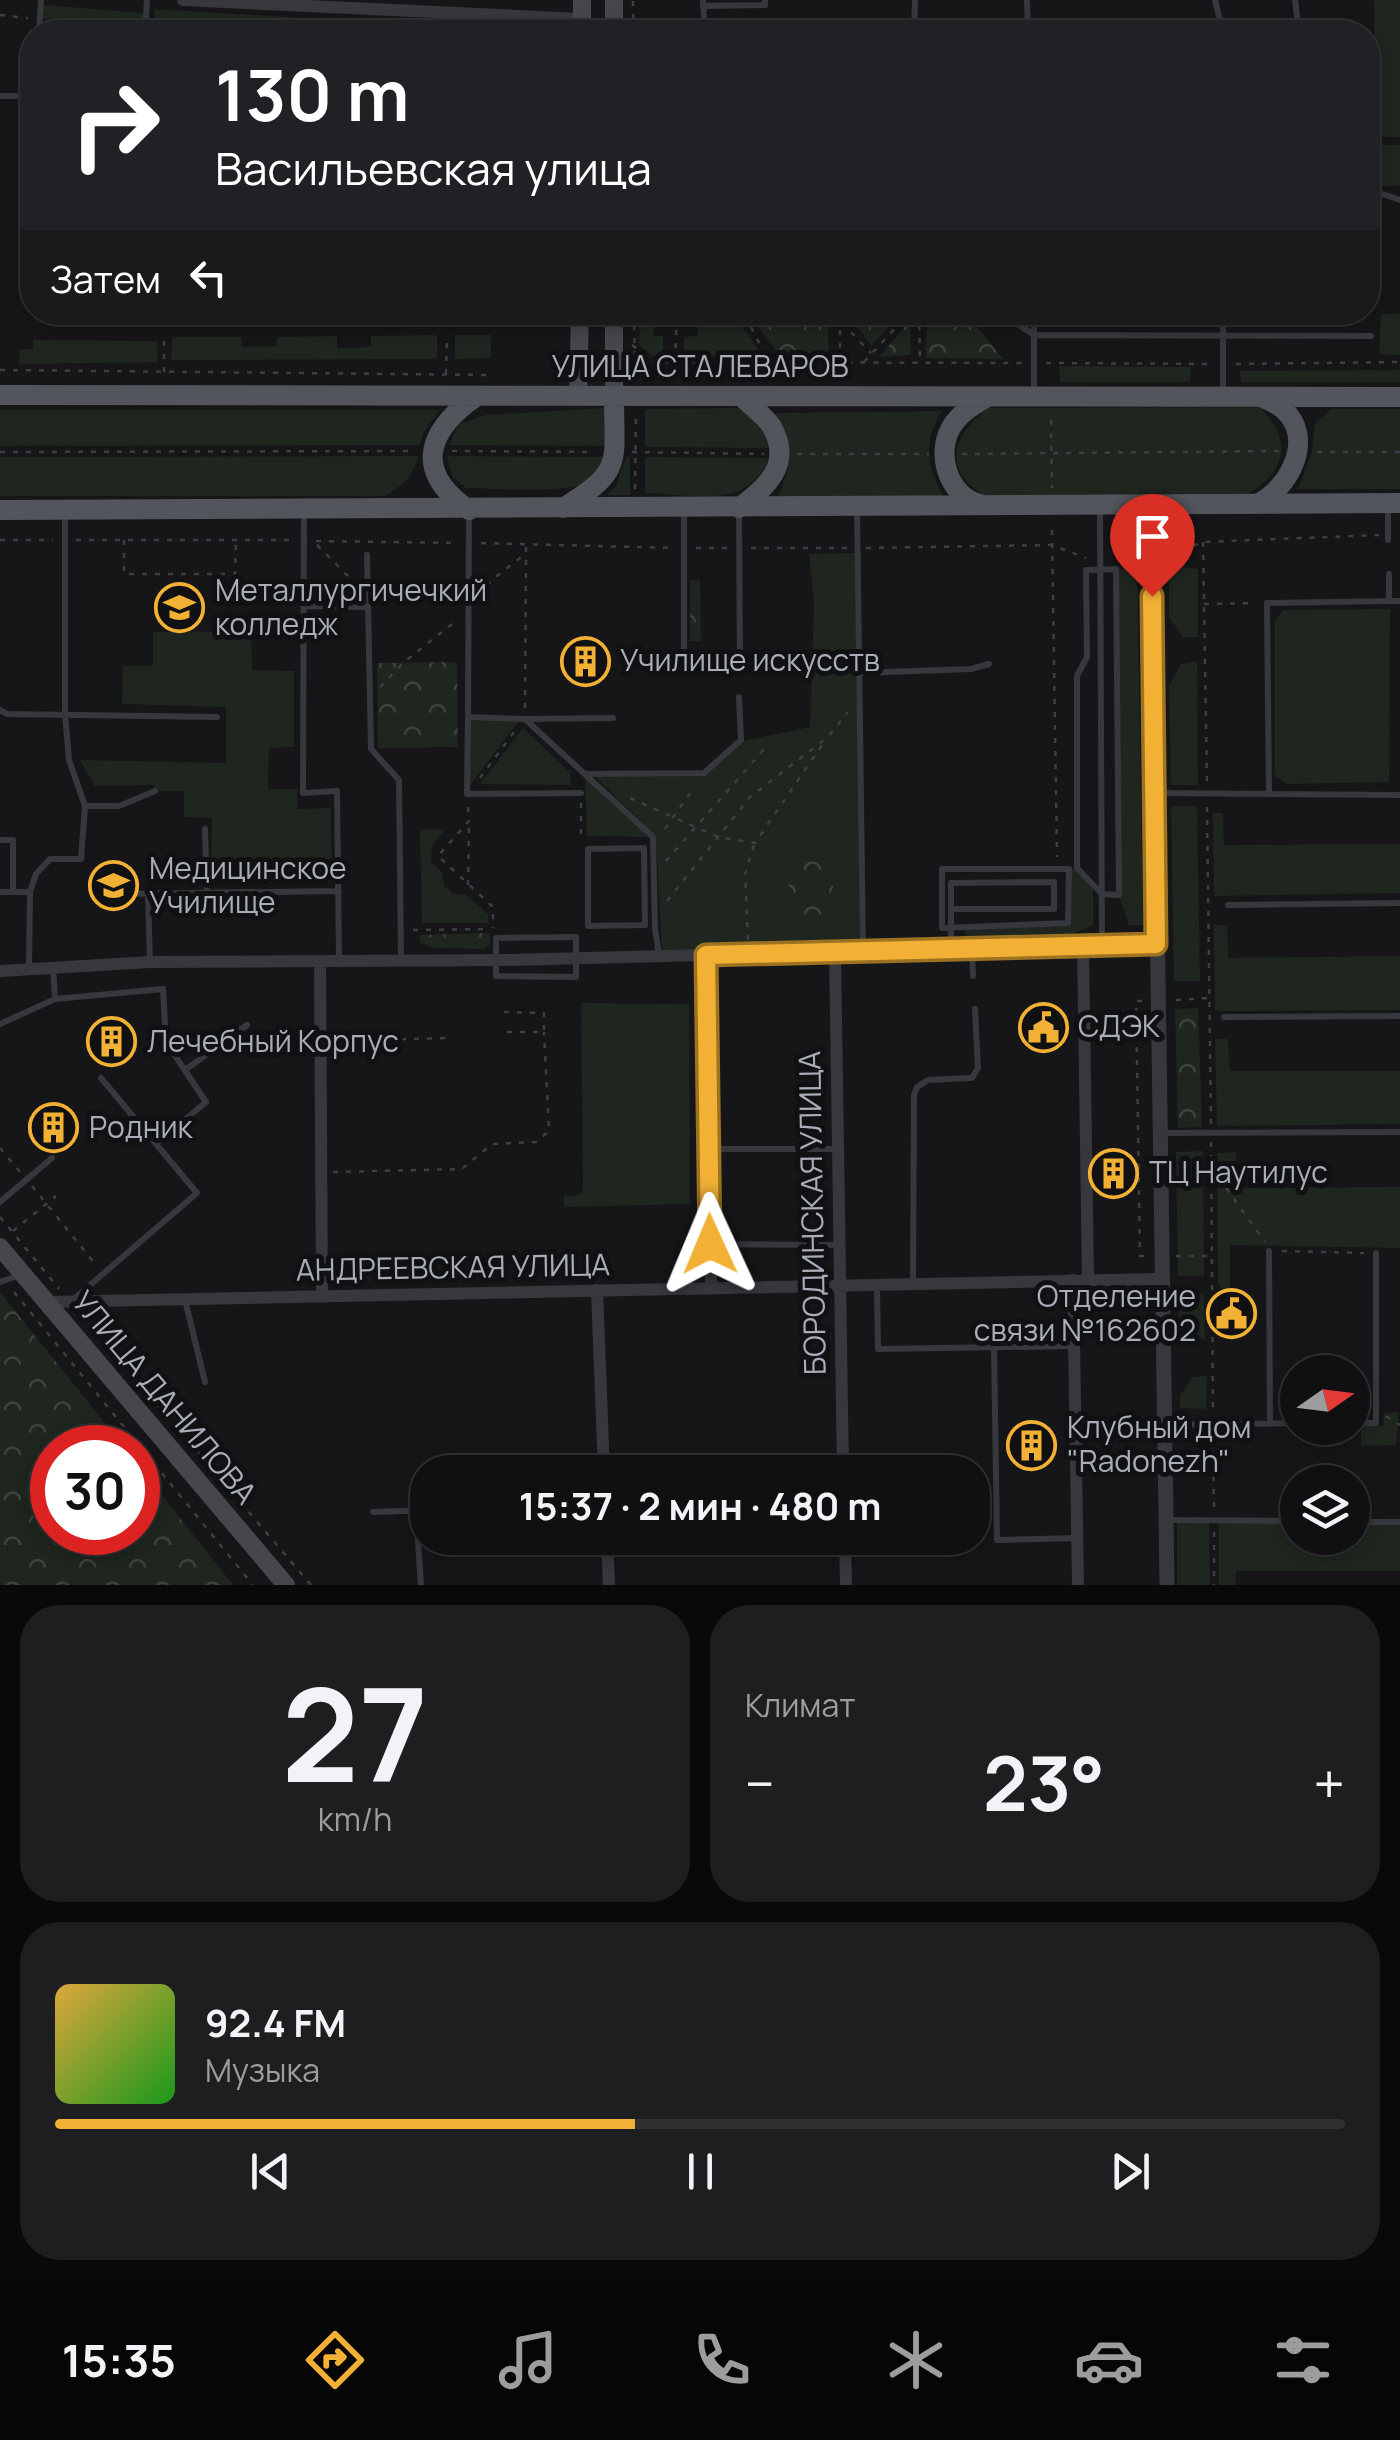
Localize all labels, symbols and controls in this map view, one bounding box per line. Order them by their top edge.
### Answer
text: 130 m [215,46,409,142]
icon: right [50,60,180,190]
text: Васильевская улица [215,137,652,199]
icon: left [181,250,236,305]
text: Затем [50,252,161,304]
street label: УЛИЦА СТАЛЕВАРОВ [551,345,849,386]
pin [1110,494,1195,597]
icon: arrive [1125,509,1180,564]
place label: Металлургичечкий колледж [215,569,487,644]
school or university icon: Металлургичечкий колледж [154,582,206,634]
building icon: Училище искусств [559,635,611,687]
place label: Училище искусств [620,639,880,680]
place label: Медицинское Училище [149,847,347,922]
school or university icon: Медицинское Училище [88,860,140,912]
public building icon: СДЭК [1017,1001,1069,1053]
place label: СДЭК [1078,1005,1160,1046]
building icon: Лечебный Корпус [86,1016,138,1068]
place label: Лечебный Корпус [147,1020,399,1061]
street label: БОРОДИНСКАЯ УЛИЦА [788,1051,835,1375]
building icon: Родник [28,1102,80,1154]
place label: Родник [89,1106,194,1147]
building icon: ТЦ Наутилус [1088,1147,1140,1199]
place label: ТЦ Наутилус [1149,1151,1328,1192]
position arrow [658,1192,762,1296]
street label: АНДРЕЕВСКАЯ УЛИЦА [296,1243,610,1290]
place label: Отделение связи №162602 [974,1275,1196,1350]
street label: УЛИЦА ДАНИЛОВА [64,1282,267,1512]
public building icon: Отделение связи №162602 [1205,1288,1257,1340]
north arrow [1280,1355,1370,1445]
map controls [1280,1355,1370,1555]
place label: Клубный дом "Radonezh" [1067,1406,1252,1481]
building icon: Клубный дом "Radonezh" [1006,1419,1058,1471]
speed limit sign: 30 [30,1425,160,1555]
button: layers [1280,1465,1370,1555]
text: 15:37 · 2 мин · 480 m [519,1479,881,1531]
text: 27 [282,1643,428,1821]
text: Климат [745,1683,855,1727]
text: 23° [983,1731,1105,1834]
text: − [745,1745,775,1821]
text: + [1313,1745,1345,1821]
text: km/h [318,1797,392,1841]
text: 92.4 FM [205,1996,346,2048]
text: Музыка [205,2048,320,2092]
icon: previous [243,2144,298,2199]
icon: pause [673,2144,728,2199]
icon: next [1103,2144,1158,2199]
icon: directions [300,2325,370,2395]
icon: music [493,2325,563,2395]
icon: phone [687,2325,757,2395]
icon: climate [881,2325,951,2395]
icon: car [1074,2325,1144,2395]
icon: filters [1268,2325,1338,2395]
text: 15:35 [62,2329,176,2391]

